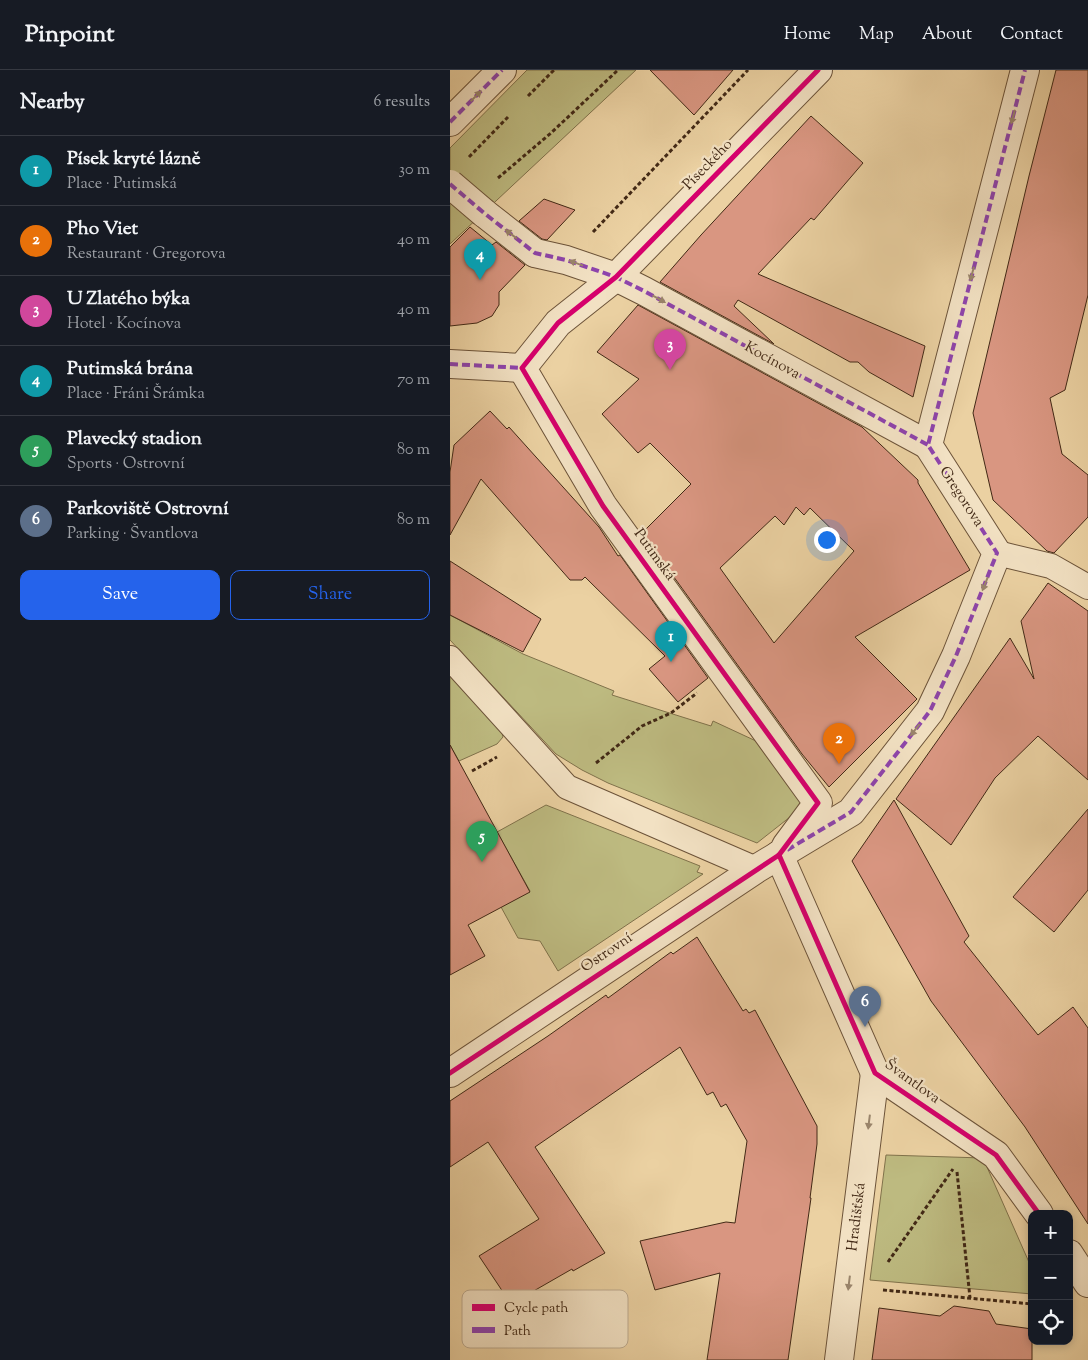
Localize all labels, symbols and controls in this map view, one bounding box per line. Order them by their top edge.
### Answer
text: Pinpoint [25,18,114,52]
text: Home [784,22,831,48]
text: Map [859,22,894,48]
text: About [922,22,972,48]
text: Contact [1000,22,1063,48]
text: Nearby [20,88,85,118]
one-way arrow [470,90,482,102]
text: 6 results [374,91,430,114]
one-way arrow [1008,110,1016,125]
street label: Píseckého [678,135,738,195]
text: Písek kryté lázně [67,146,201,173]
text: 1 [33,159,39,182]
text: 30 m [399,159,430,182]
text: Place · Putimská [67,173,177,196]
text: Pho Viet [67,216,138,243]
one-way arrow [505,228,518,239]
text: 2 [32,229,40,252]
text: 40 m [397,229,430,252]
pin: 4 [464,239,496,280]
text: Restaurant · Gregorova [67,243,226,266]
one-way arrow [568,259,583,267]
one-way arrow [968,267,976,282]
text: U Zlatého býka [67,286,190,313]
one-way arrow [652,295,667,303]
text: 3 [33,299,39,322]
text: 40 m [397,299,430,322]
text: Hotel · Kocínova [67,313,181,336]
pin: 3 [654,329,686,370]
street label: Kocínova [740,337,804,385]
text: Putimská brána [67,356,193,383]
text: 4 [32,369,40,392]
text: 70 m [397,369,430,392]
text: Place · Fráni Šrámka [67,383,205,406]
text: Plavecký stadion [67,426,202,453]
text: 5 [33,439,39,462]
text: 80 m [397,439,430,462]
text: Sports · Ostrovní [67,453,185,476]
street label: Gregorova [934,463,989,532]
text: Parkoviště Ostrovní [67,496,229,523]
text: 6 [32,509,40,532]
text: 80 m [397,509,430,532]
text: Parking · Švantlova [67,523,198,546]
street label: Putimská [628,525,680,585]
your location [814,527,840,553]
button: Save [20,570,220,620]
button: Share [230,570,430,620]
one-way arrow [980,577,988,591]
pin: 1 [655,621,687,662]
pin: 2 [823,723,855,764]
one-way arrow [910,723,921,736]
pin: 5 [466,821,498,862]
street label: Ostrovní [577,928,637,978]
pin: 6 [849,986,881,1027]
street label: Švantlova [880,1054,945,1109]
one-way arrow [865,1114,873,1130]
street label: Hradišťská [842,1181,872,1252]
map controls [1028,1210,1073,1345]
button: + [1028,1210,1073,1255]
button: − [1028,1255,1073,1300]
one-way arrow [845,1275,853,1291]
legend [462,1290,628,1348]
text: Cycle path [504,1299,568,1319]
button: locate [1028,1300,1073,1345]
text: Path [504,1322,531,1342]

